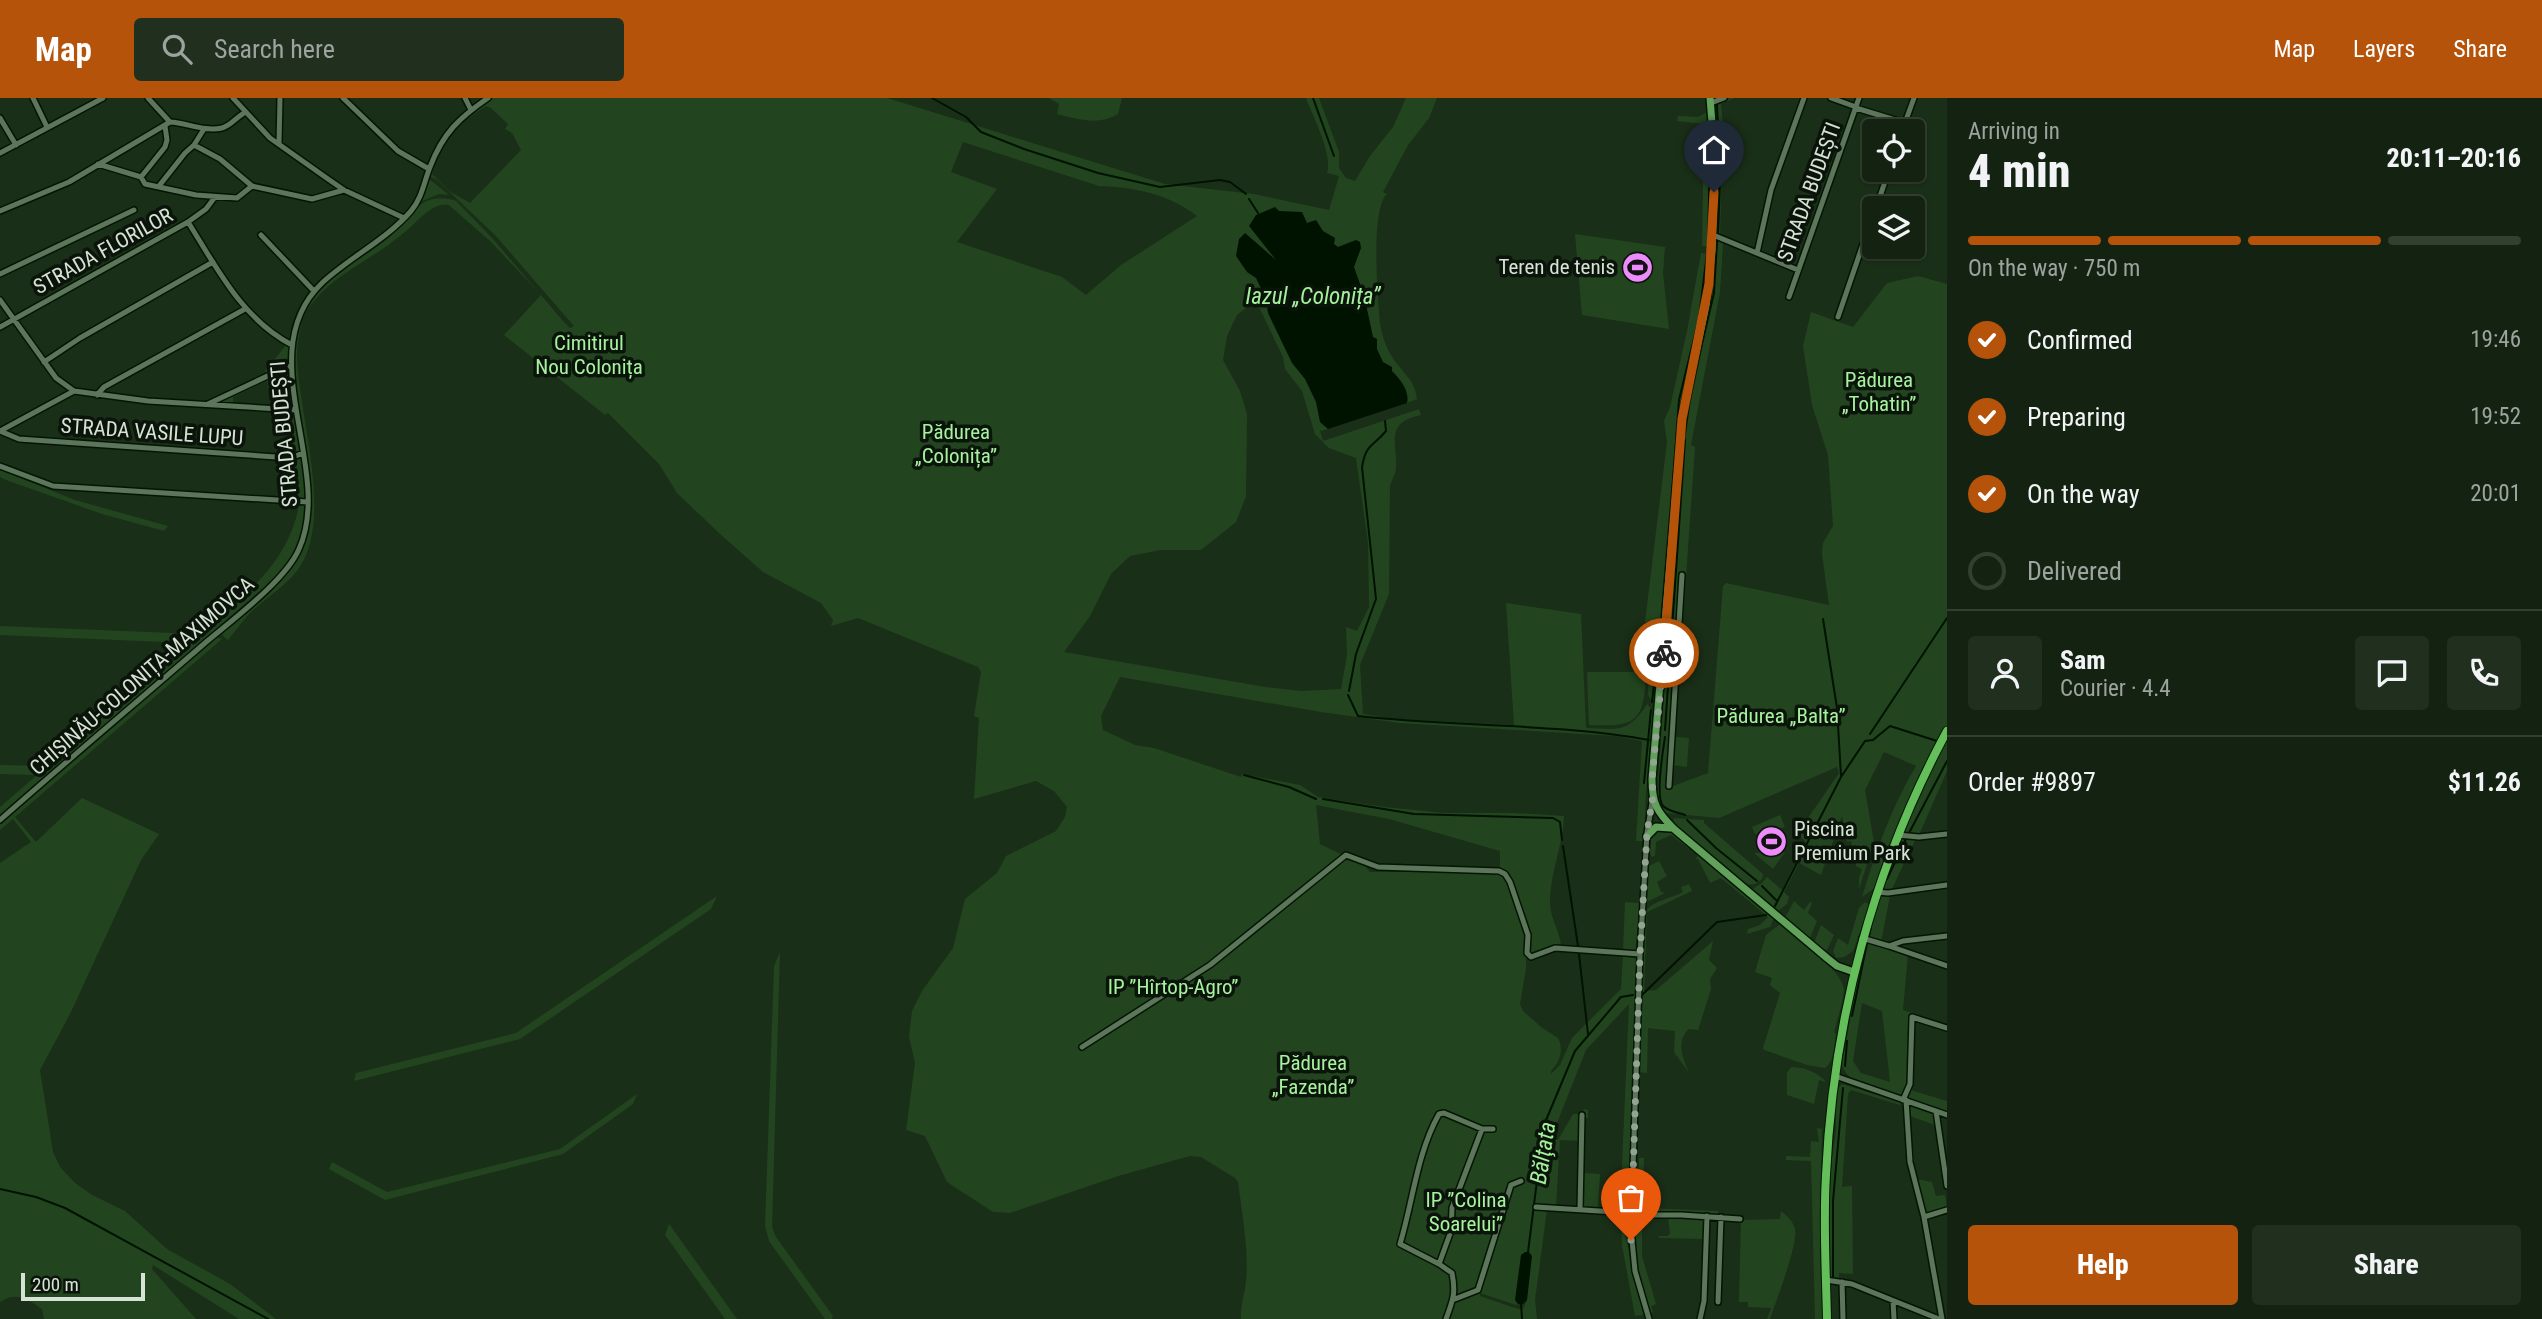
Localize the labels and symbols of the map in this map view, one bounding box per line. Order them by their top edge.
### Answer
street label: STRADA BUDEȘTI [1773,119,1845,265]
pin [1684,120,1744,192]
street label: STRADA FLORILOR [29,203,177,299]
sports icon: Teren de tenis [1621,250,1655,284]
place label: Teren de tenis [1498,255,1615,279]
water label: Iazul „Colonița” [1246,283,1382,310]
park label: Cimitirul Nou Colonița [535,331,643,380]
street label: STRADA BUDEȘTI [266,360,302,508]
park label: Pădurea „Tohatin” [1842,368,1916,416]
street label: STRADA VASILE LUPU [60,414,244,450]
park label: Pădurea „Colonița” [915,420,997,469]
street label: CHIȘINĂU-COLONIȚA-MAXIMOVCA [25,572,260,781]
courier [1629,618,1699,688]
park label: Pădurea „Balta” [1717,704,1845,728]
place label: Piscina Premium Park [1794,817,1911,865]
sports icon: Piscina Premium Park [1754,824,1788,858]
park label: IP ”Hîrtop-Agro” [1108,975,1238,999]
park label: Pădurea „Fazenda” [1272,1051,1354,1099]
water label: Bălţata [1525,1120,1561,1186]
pin [1601,1168,1661,1240]
park label: IP ”Colina Soarelui” [1425,1188,1507,1236]
scale bar [21,1270,145,1302]

